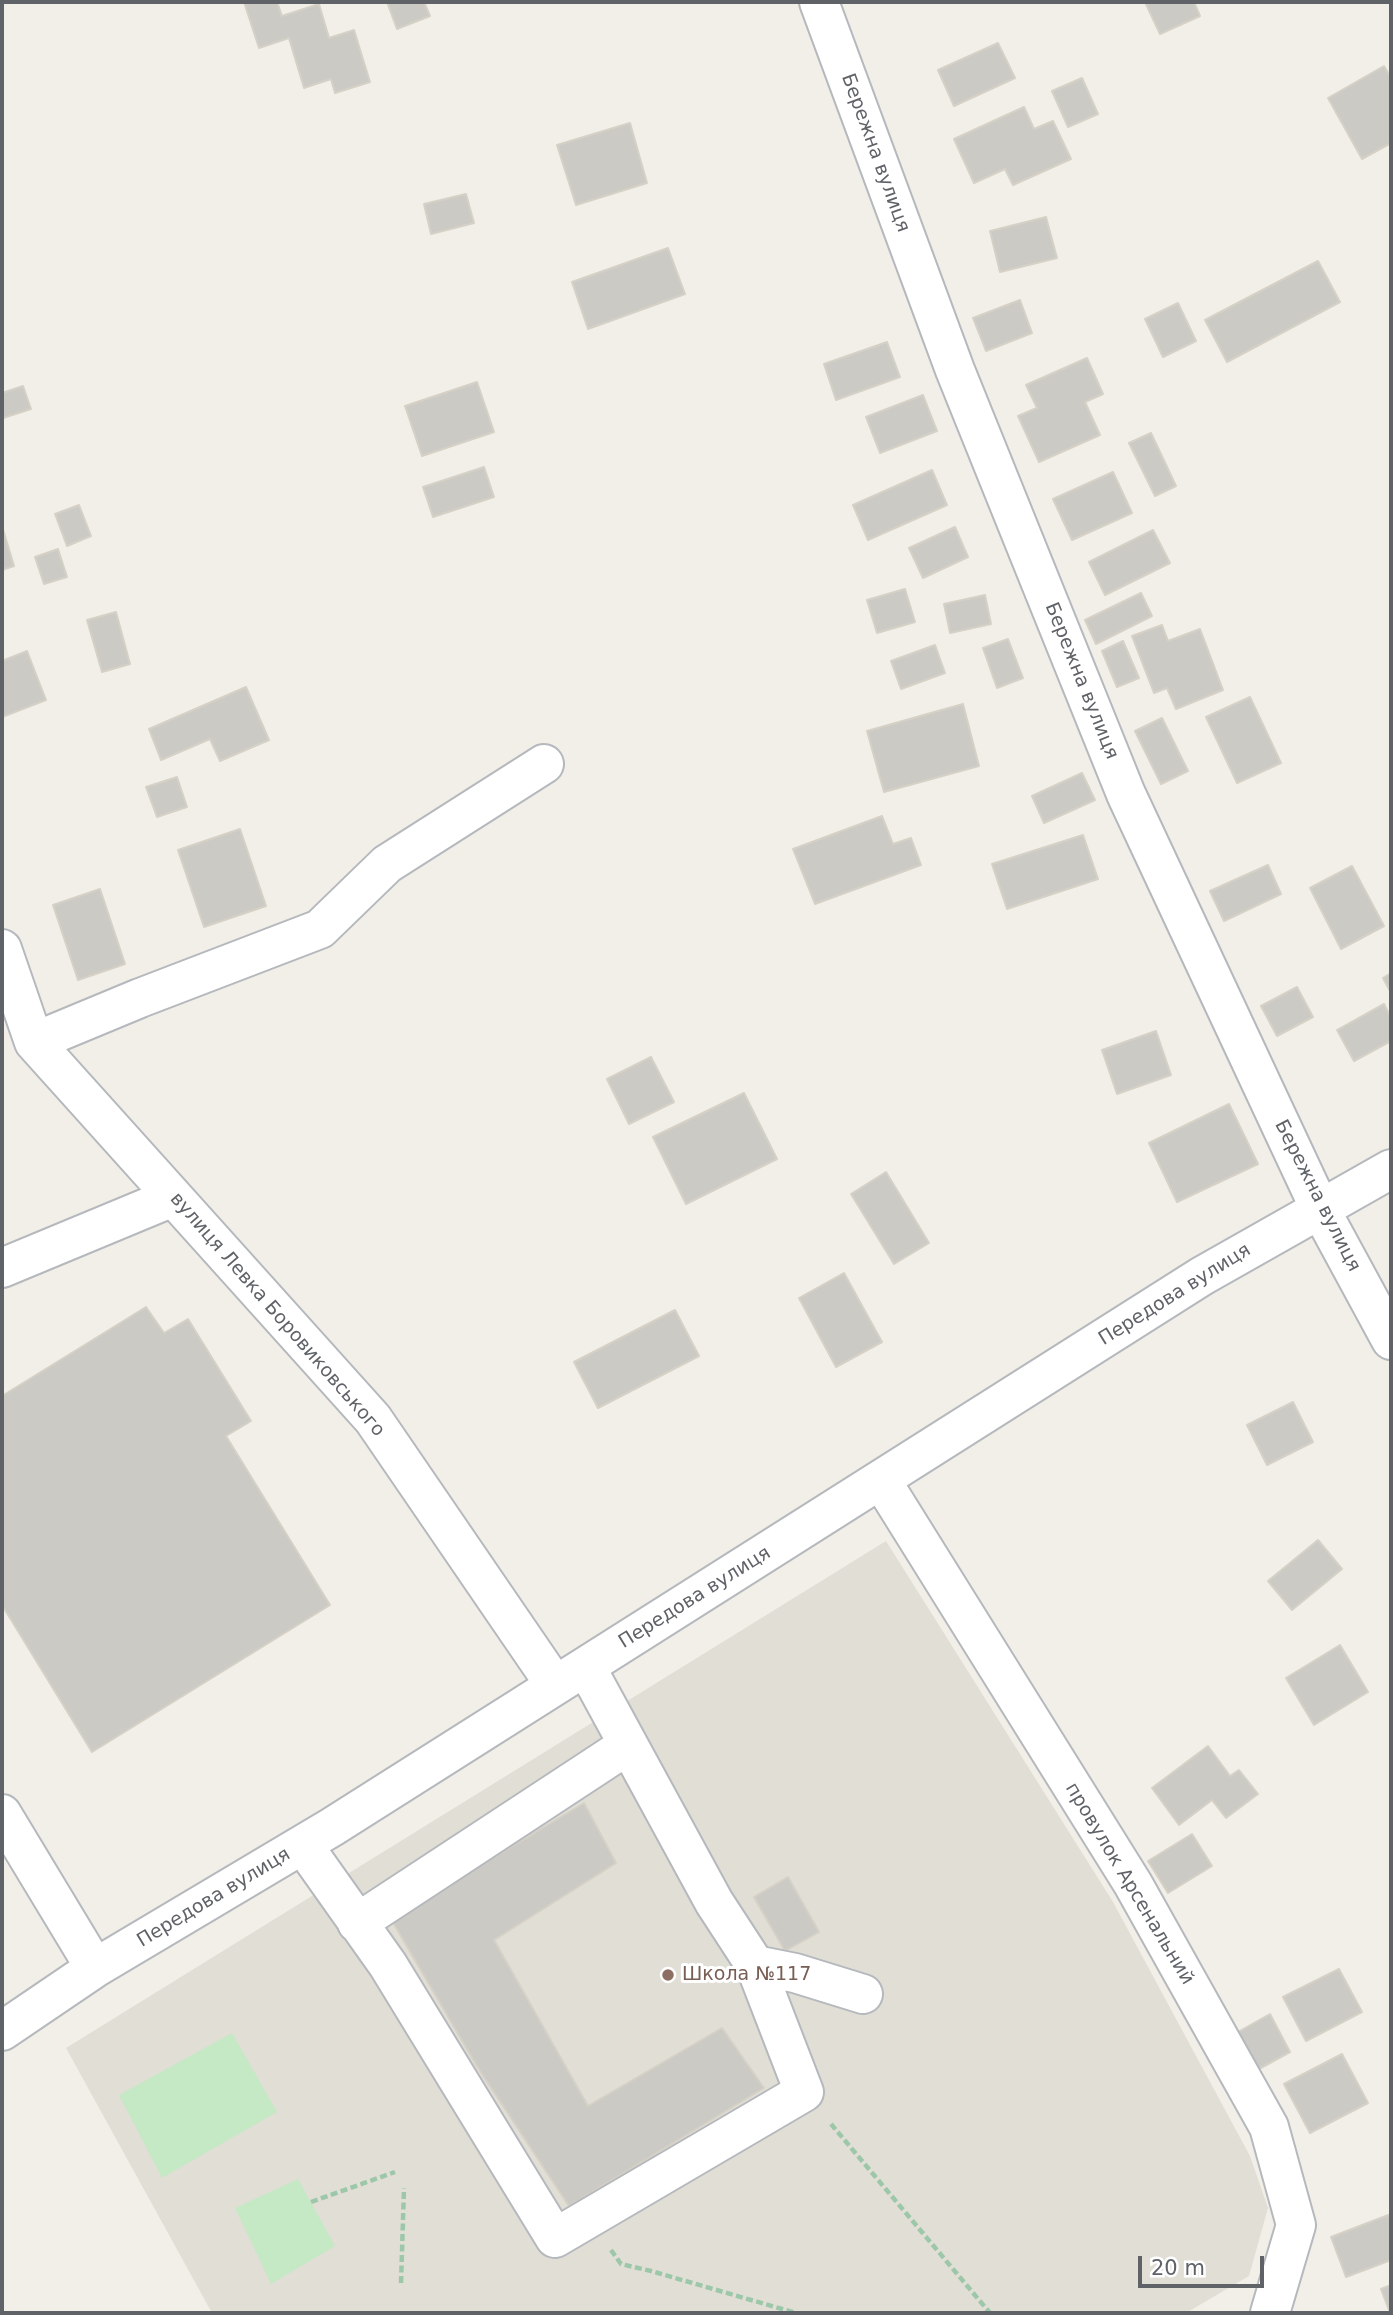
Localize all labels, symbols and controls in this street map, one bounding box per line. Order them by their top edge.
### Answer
street label: Бережна вулиця [836,71,914,235]
street label: Бережна вулиця [1039,599,1123,763]
street label: Бережна вулиця [1269,1116,1365,1276]
street label: вулиця Левка Боровиковського [165,1188,389,1442]
street label: Передова вулиця [1095,1239,1255,1351]
street label: Передова вулиця [615,1542,775,1654]
street label: провулок Арсенальний [1060,1779,1198,1989]
street label: Передова вулиця [133,1843,295,1953]
place label: Школа №117 [682,1964,811,1986]
marker: Школа №117 [660,1967,676,1983]
scale bar [1141,2242,1267,2286]
text: 20 m [1151,2256,1205,2280]

